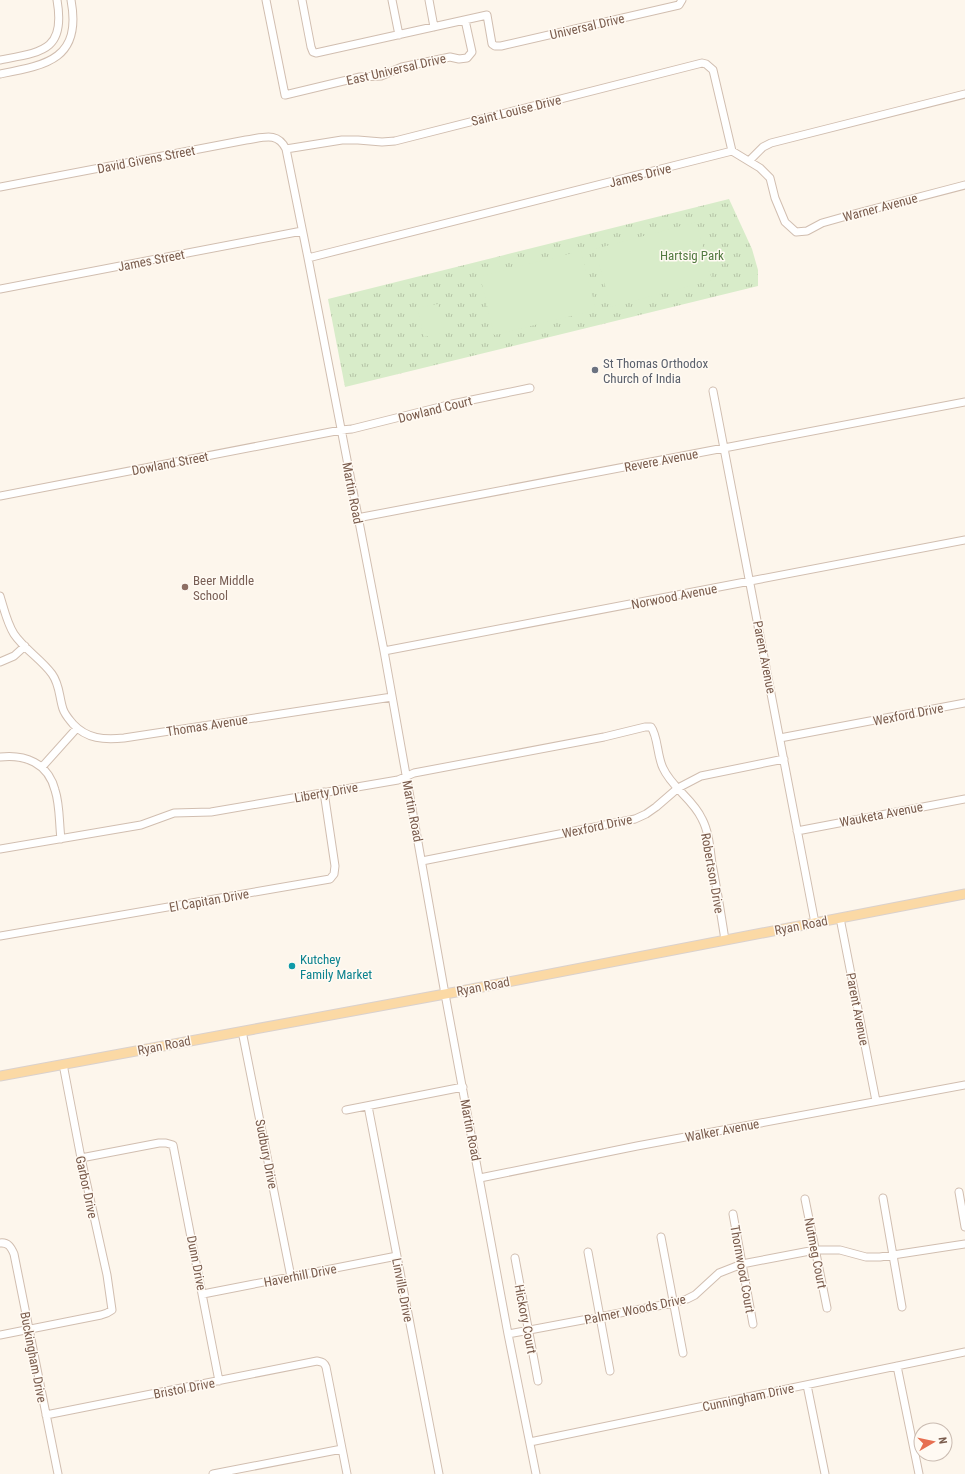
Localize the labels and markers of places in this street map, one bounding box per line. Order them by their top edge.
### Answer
place label: St Thomas Orthodox Church of India [603,356,708,386]
marker: St Thomas Orthodox Church of India [590,365,600,375]
place label: Beer Middle School [193,573,254,603]
marker: Beer Middle School [180,582,190,592]
place label: Kutchey Family Market [300,952,372,982]
marker: Kutchey Family Market [287,961,297,971]

